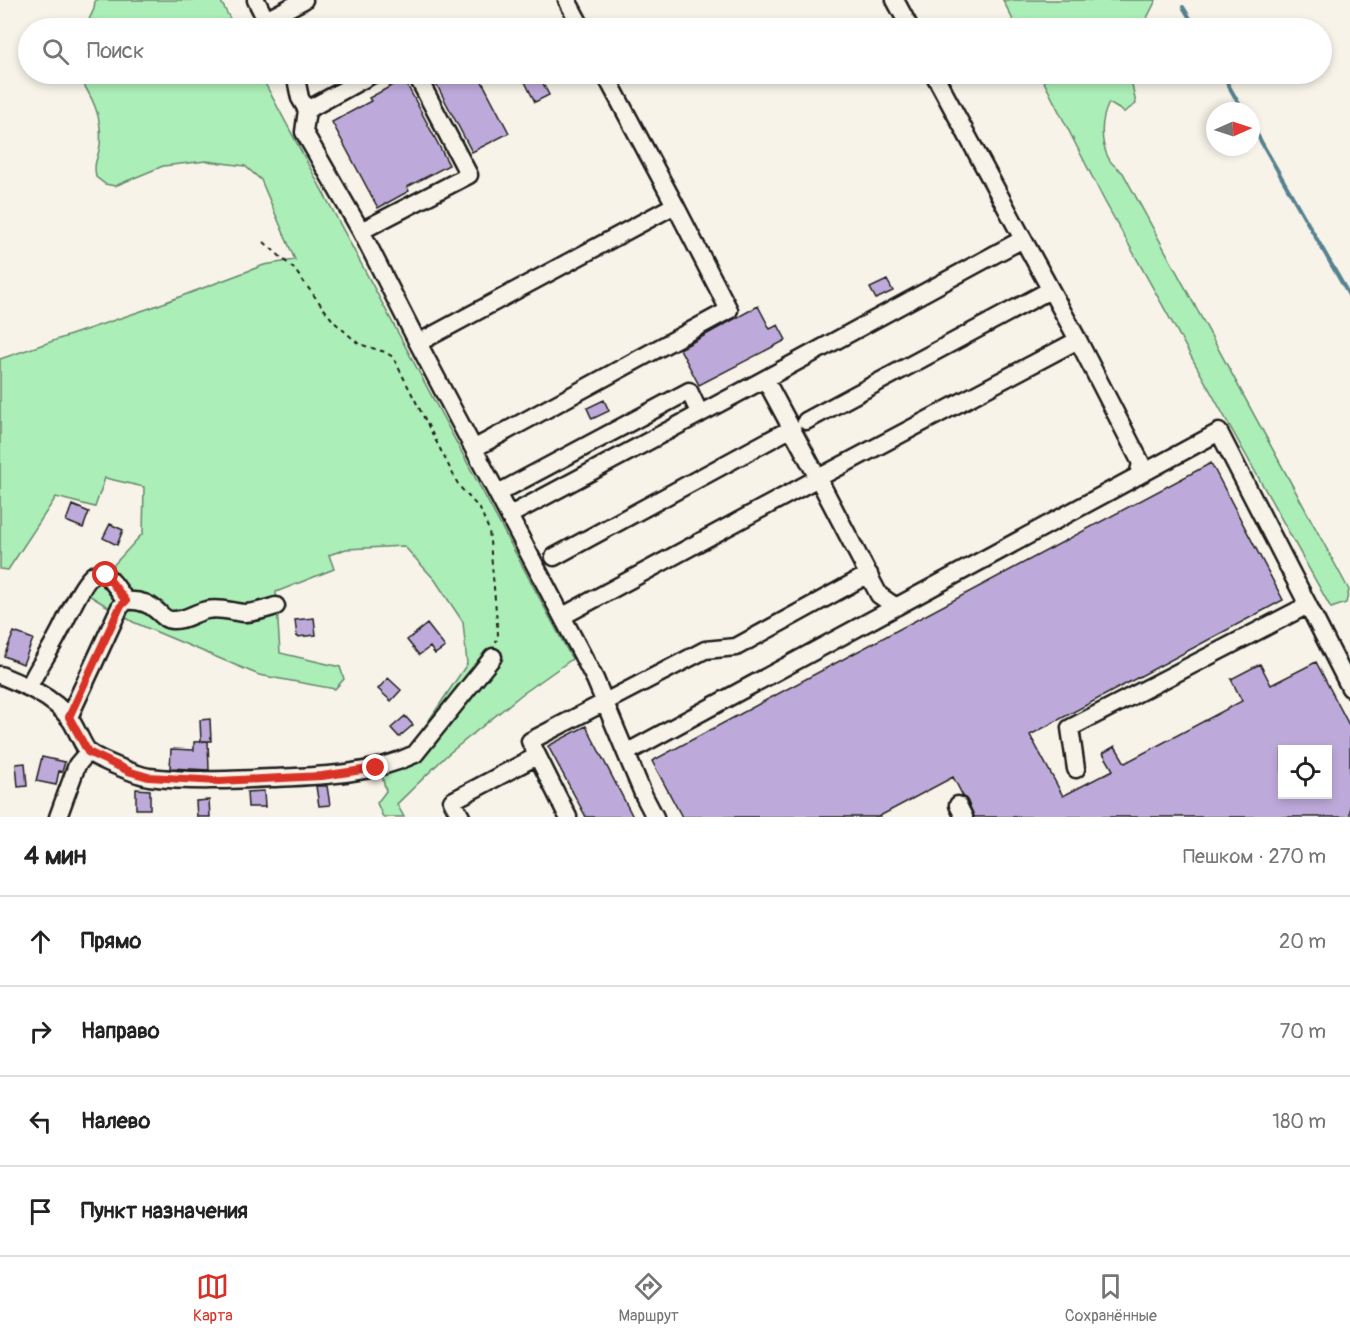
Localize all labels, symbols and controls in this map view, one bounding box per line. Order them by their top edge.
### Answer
search box [18,18,1332,84]
icon: search [39,35,72,68]
text: Поиск [87,37,144,65]
north arrow [1206,102,1260,156]
route start [92,561,118,587]
map controls [1278,745,1332,799]
button: locate [1278,745,1332,799]
route end [362,754,388,780]
text: 4 мин [24,840,86,872]
text: Пешком · 270 m [1183,844,1326,869]
icon: ahead [24,925,57,958]
text: Прямо [81,927,141,955]
text: 20 m [1279,929,1326,954]
icon: right [24,1015,57,1048]
text: Направо [81,1017,160,1045]
text: 70 m [1280,1019,1326,1044]
icon: left [24,1105,57,1138]
text: Налево [81,1107,150,1135]
text: 180 m [1272,1109,1326,1134]
icon: arrive [24,1195,57,1228]
text: Пункт назначения [81,1197,248,1225]
tab: Карта [193,1270,233,1326]
tab: Маршрут [619,1270,679,1326]
tab: Сохранённые [1065,1270,1157,1326]

